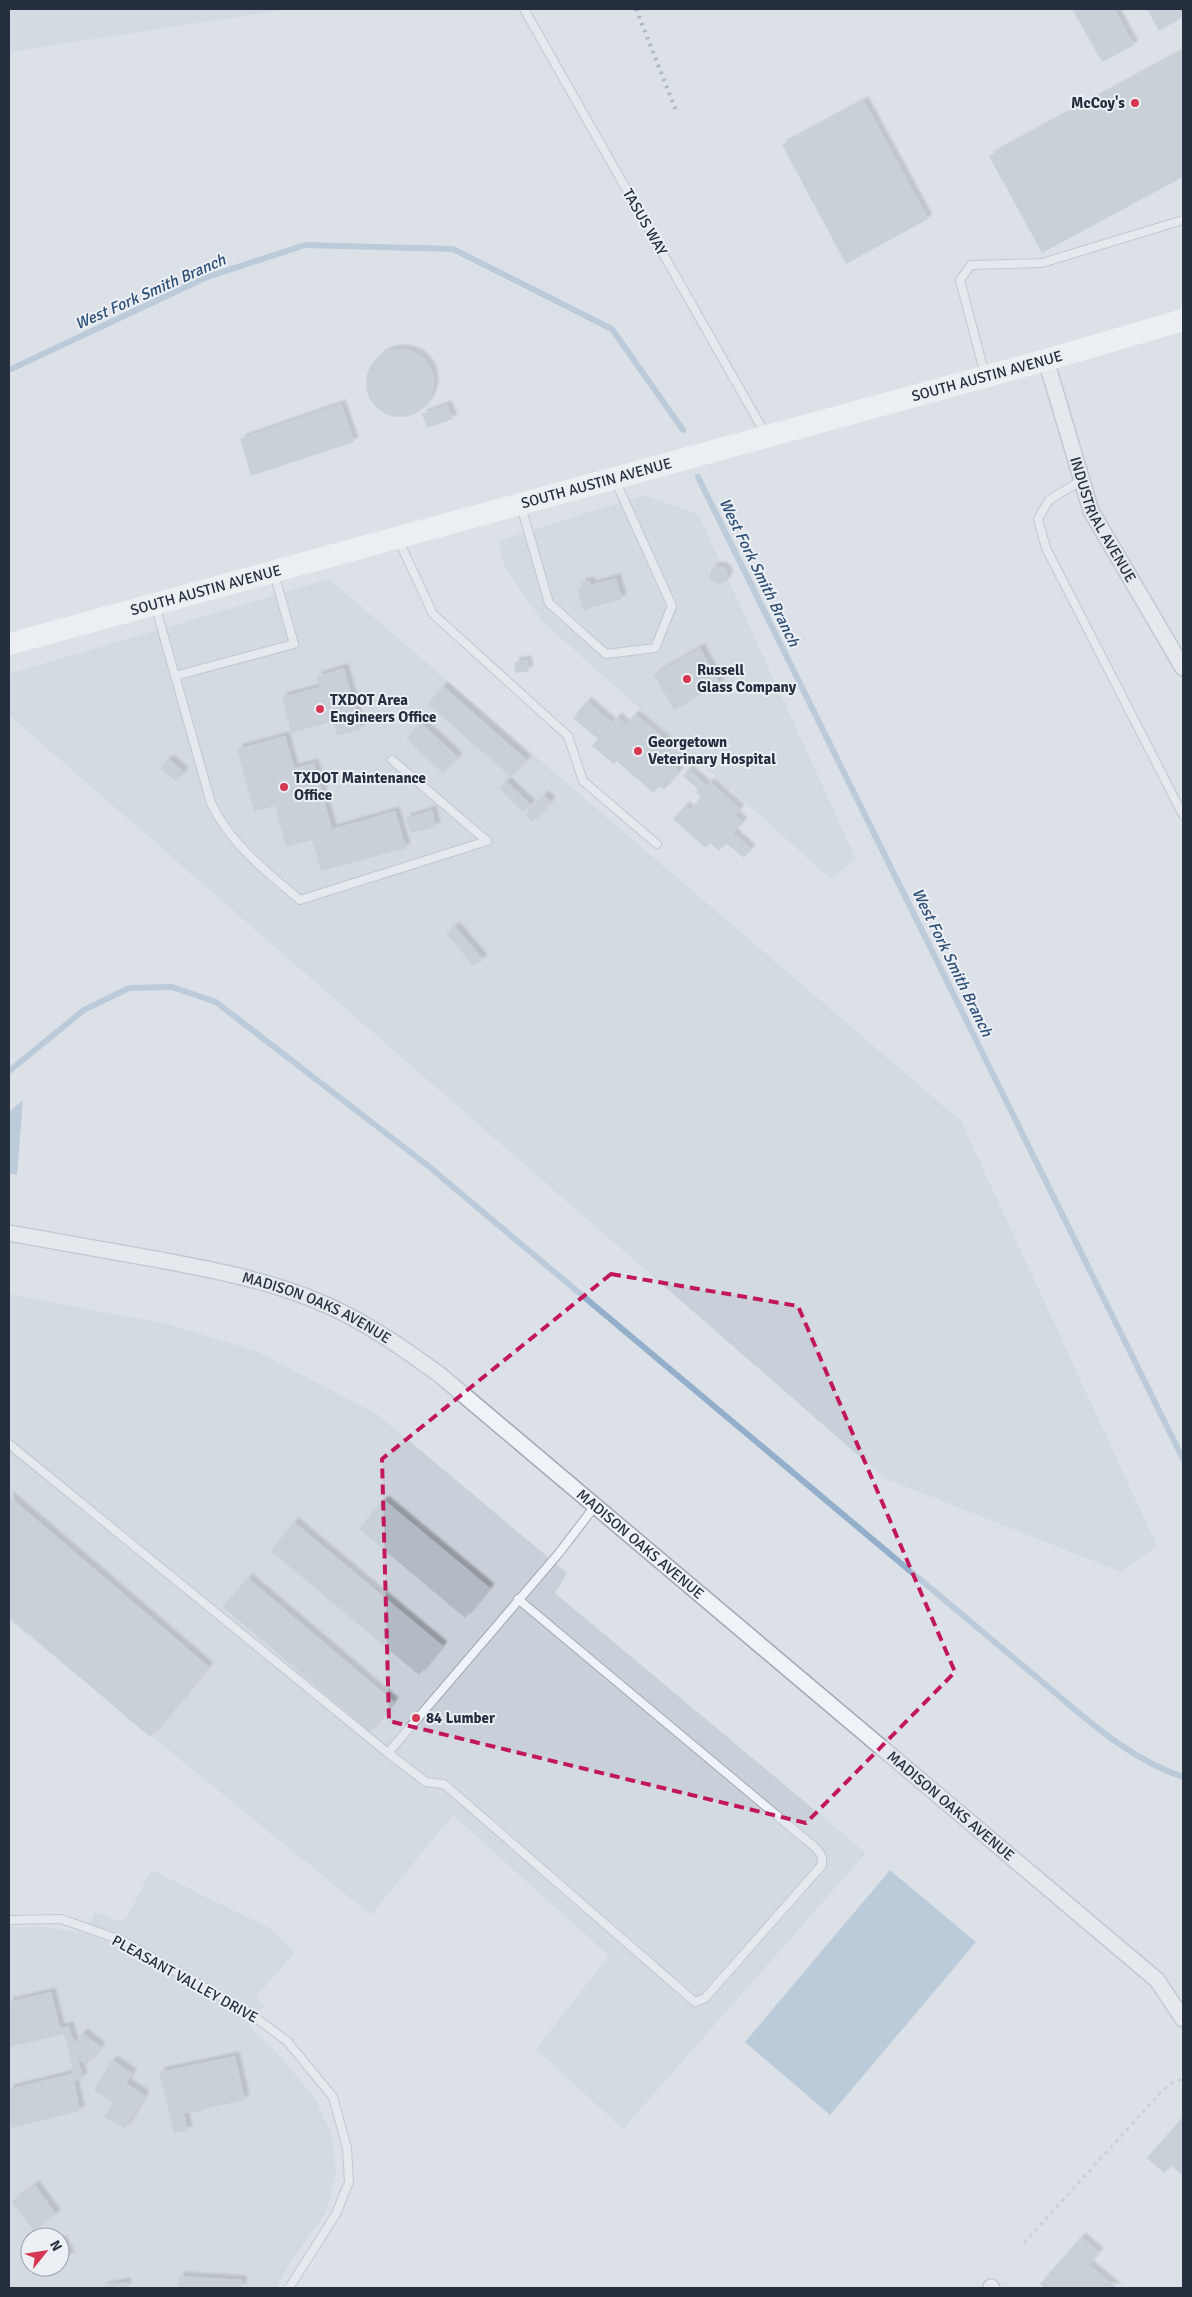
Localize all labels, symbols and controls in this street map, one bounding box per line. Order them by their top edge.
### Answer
place label: McCoy's [1071,94,1125,112]
marker: McCoy's [1129,97,1141,109]
street label: TASUS WAY [619,185,671,259]
water label: West Fork Smith Branch [72,249,230,334]
street label: SOUTH AUSTIN AVENUE [910,347,1064,405]
street label: SOUTH AUSTIN AVENUE [519,454,674,512]
street label: INDUSTRIAL AVENUE [1066,454,1140,586]
water label: West Fork Smith Branch [714,495,804,651]
street label: SOUTH AUSTIN AVENUE [128,561,283,619]
place label: Russell Glass Company [697,661,797,696]
marker: Russell Glass Company [681,673,693,685]
place label: TXDOT Area Engineers Office [330,691,437,726]
marker: TXDOT Area Engineers Office [314,703,326,715]
place label: Georgetown Veterinary Hospital [648,733,776,768]
marker: Georgetown Veterinary Hospital [632,745,644,757]
place label: TXDOT Maintenance Office [294,769,426,804]
marker: TXDOT Maintenance Office [278,781,290,793]
water label: West Fork Smith Branch [907,885,997,1041]
street label: MADISON OAKS AVENUE [240,1268,395,1347]
street label: MADISON OAKS AVENUE [573,1485,708,1603]
place label: 84 Lumber [426,1709,495,1727]
marker: 84 Lumber [410,1712,422,1724]
street label: MADISON OAKS AVENUE [883,1747,1018,1865]
street label: PLEASANT VALLEY DRIVE [109,1931,261,2027]
north arrow [20,2227,70,2277]
text: N [46,2237,66,2254]

